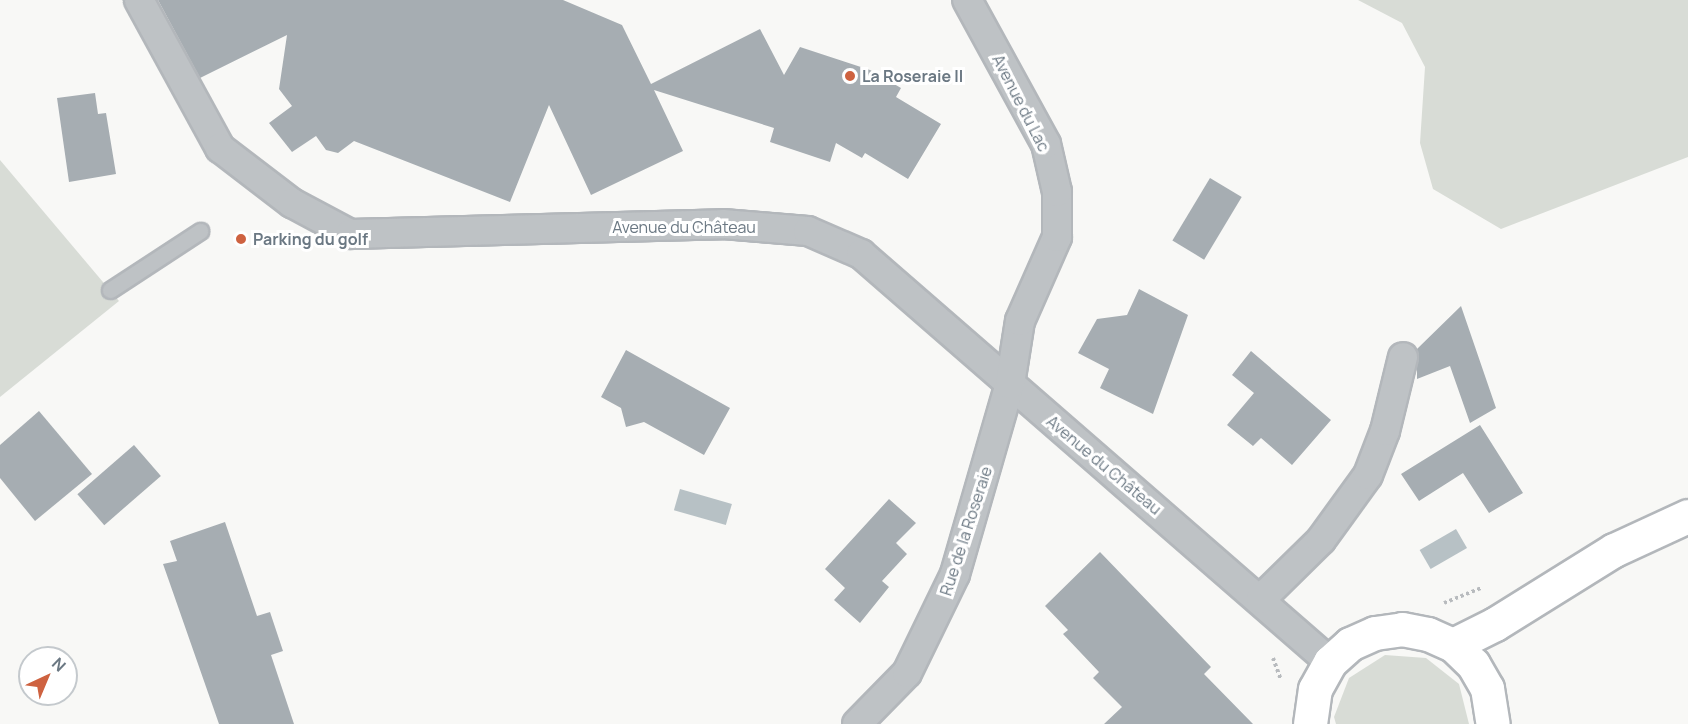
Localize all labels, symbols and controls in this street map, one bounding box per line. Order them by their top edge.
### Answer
street label: Avenue du Lac [988,51,1054,155]
place label: La Roseraie II [862,66,963,86]
marker: La Roseraie II [843,69,857,83]
street label: Avenue du Château [612,217,756,237]
place label: Parking du golf [253,229,368,249]
marker: Parking du golf [234,232,248,246]
street label: Avenue du Château [1043,411,1165,519]
street label: Rue de la Roseraie [936,464,996,598]
north arrow [18,646,78,706]
text: N [47,653,71,676]

